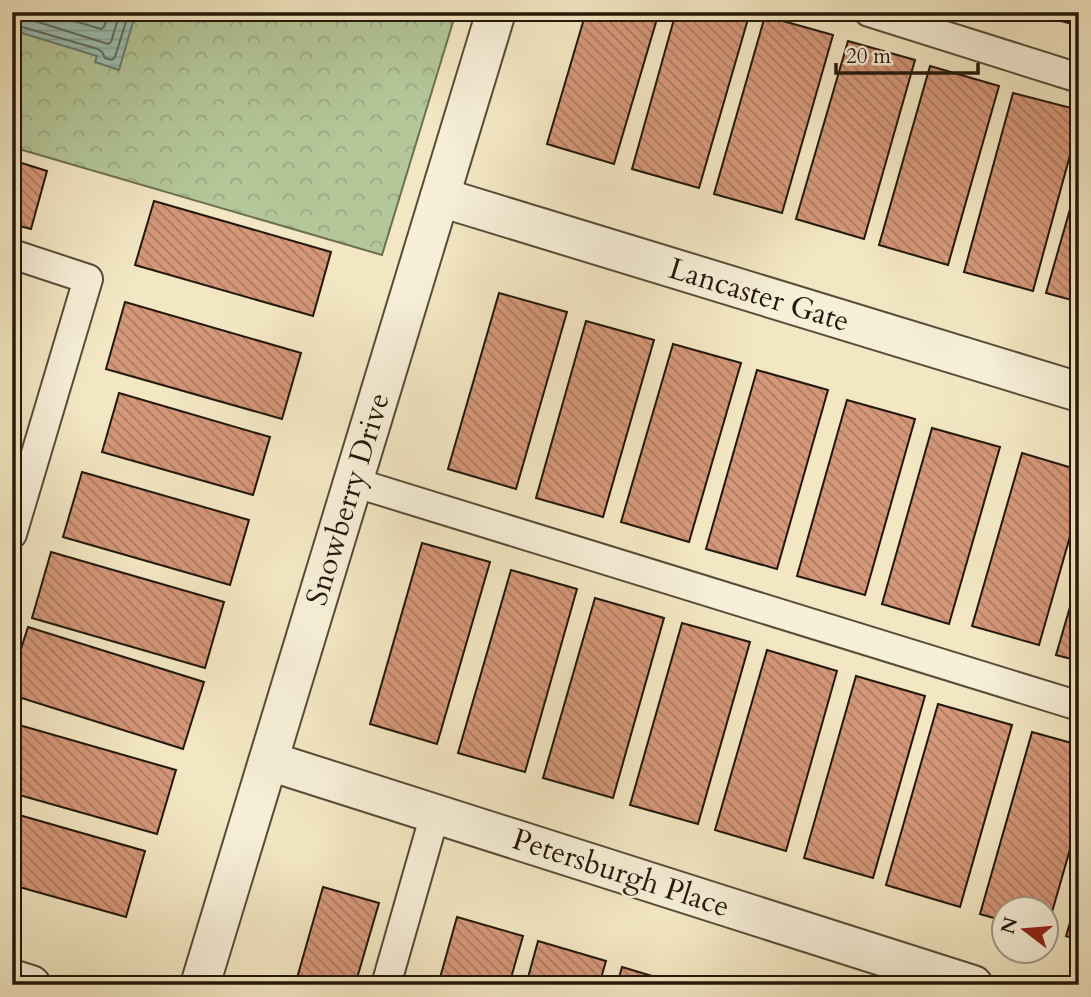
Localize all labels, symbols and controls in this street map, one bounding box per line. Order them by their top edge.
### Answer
scale bar [836,32,977,76]
text: 20 m [846,42,891,71]
street label: Lancaster Gate [664,248,854,342]
street label: Snowberry Drive [296,388,400,610]
street label: Petersburgh Place [507,819,735,927]
north arrow [990,895,1060,965]
text: N [995,914,1025,937]

